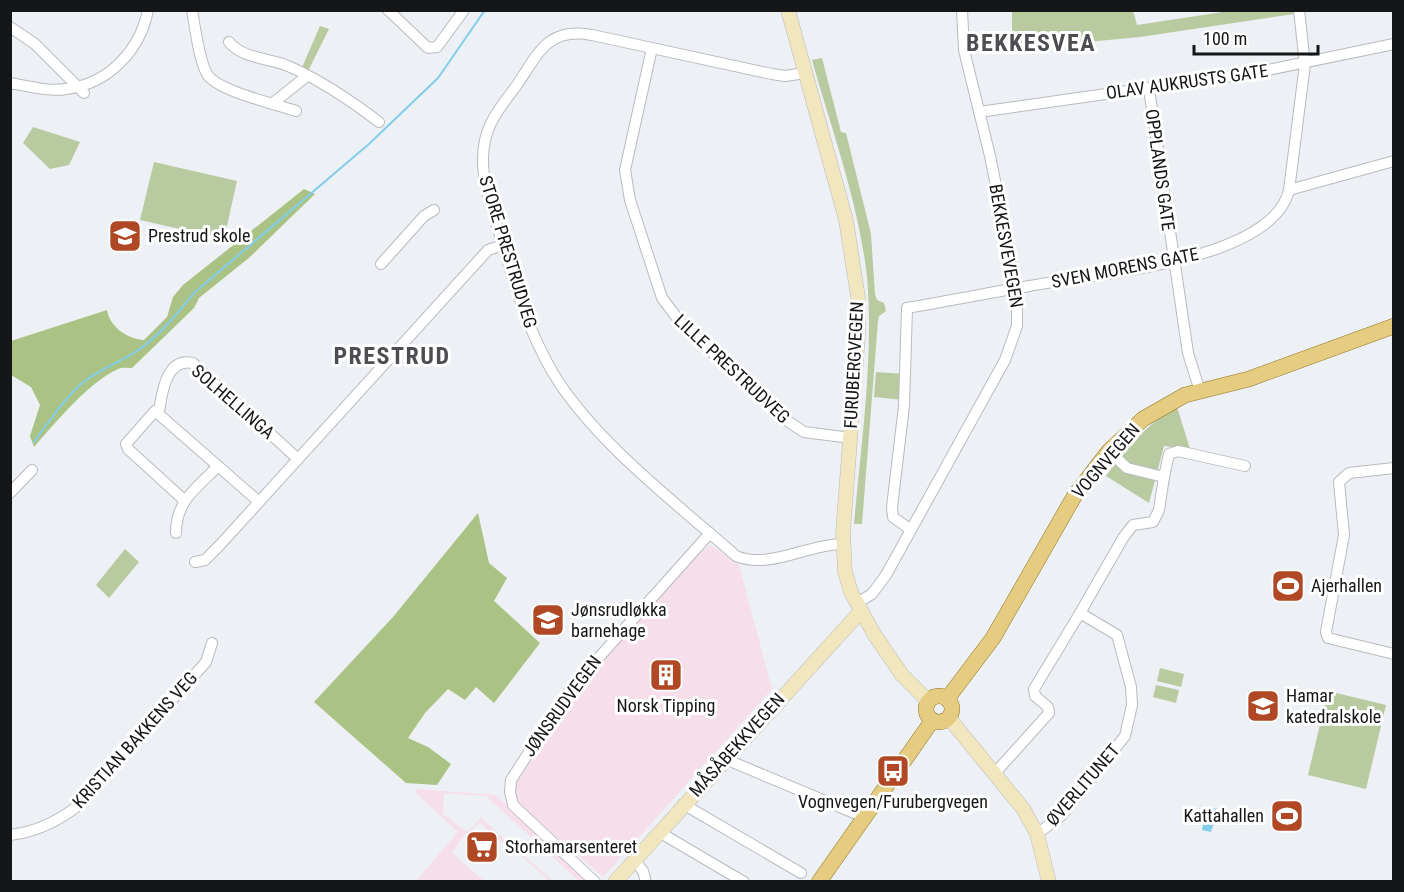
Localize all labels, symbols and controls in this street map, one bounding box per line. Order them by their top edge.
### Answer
scale bar [1194,18,1318,56]
text: 100 m [1203,28,1247,49]
district label: BEKKESVEA [966,29,1096,57]
street label: OLAV AUKRUSTS GATE [1105,60,1269,103]
street label: OPPLANDS GATE [1142,108,1179,232]
street label: STORE PRESTRUDVEG [475,173,542,331]
street label: BEKKESVEVEGEN [985,182,1028,310]
school or university icon: Prestrud skole [107,218,143,254]
place label: Prestrud skole [148,225,250,246]
street label: SVEN MORENS GATE [1050,243,1200,292]
street label: FURUBERGVEGEN [840,301,867,429]
street label: LILLE PRESTRUDVEG [670,310,794,427]
district label: PRESTRUD [333,342,451,370]
street label: SOLHELLINGA [188,360,279,444]
street label: VOGNVEGEN [1067,419,1144,502]
sports icon: Ajerhallen [1270,568,1306,604]
place label: Ajerhallen [1311,575,1382,596]
place label: Jønsrudløkka barnehage [571,599,667,641]
school or university icon: Jønsrudløkka barnehage [530,602,566,638]
street label: JØNSRUDVEGEN [518,651,605,760]
building icon: Norsk Tipping [648,657,684,693]
street label: KRISTIAN BAKKENS VEG [68,667,201,812]
place label: Hamar katedralskole [1286,685,1381,727]
street label: MÅSÅBEKKVEGEN [684,688,789,801]
school or university icon: Hamar katedralskole [1245,688,1281,724]
place label: Norsk Tipping [617,695,715,716]
street label: ØVERLITUNET [1041,740,1124,830]
bus stop icon: Vognvegen/Furubergvegen [875,753,911,789]
place label: Vognvegen/Furubergvegen [798,791,988,812]
sports icon: Kattahallen [1269,798,1305,834]
place label: Kattahallen [1184,805,1264,826]
supermarket icon: Storhamarsenteret [464,829,500,865]
place label: Storhamarsenteret [505,836,637,857]

